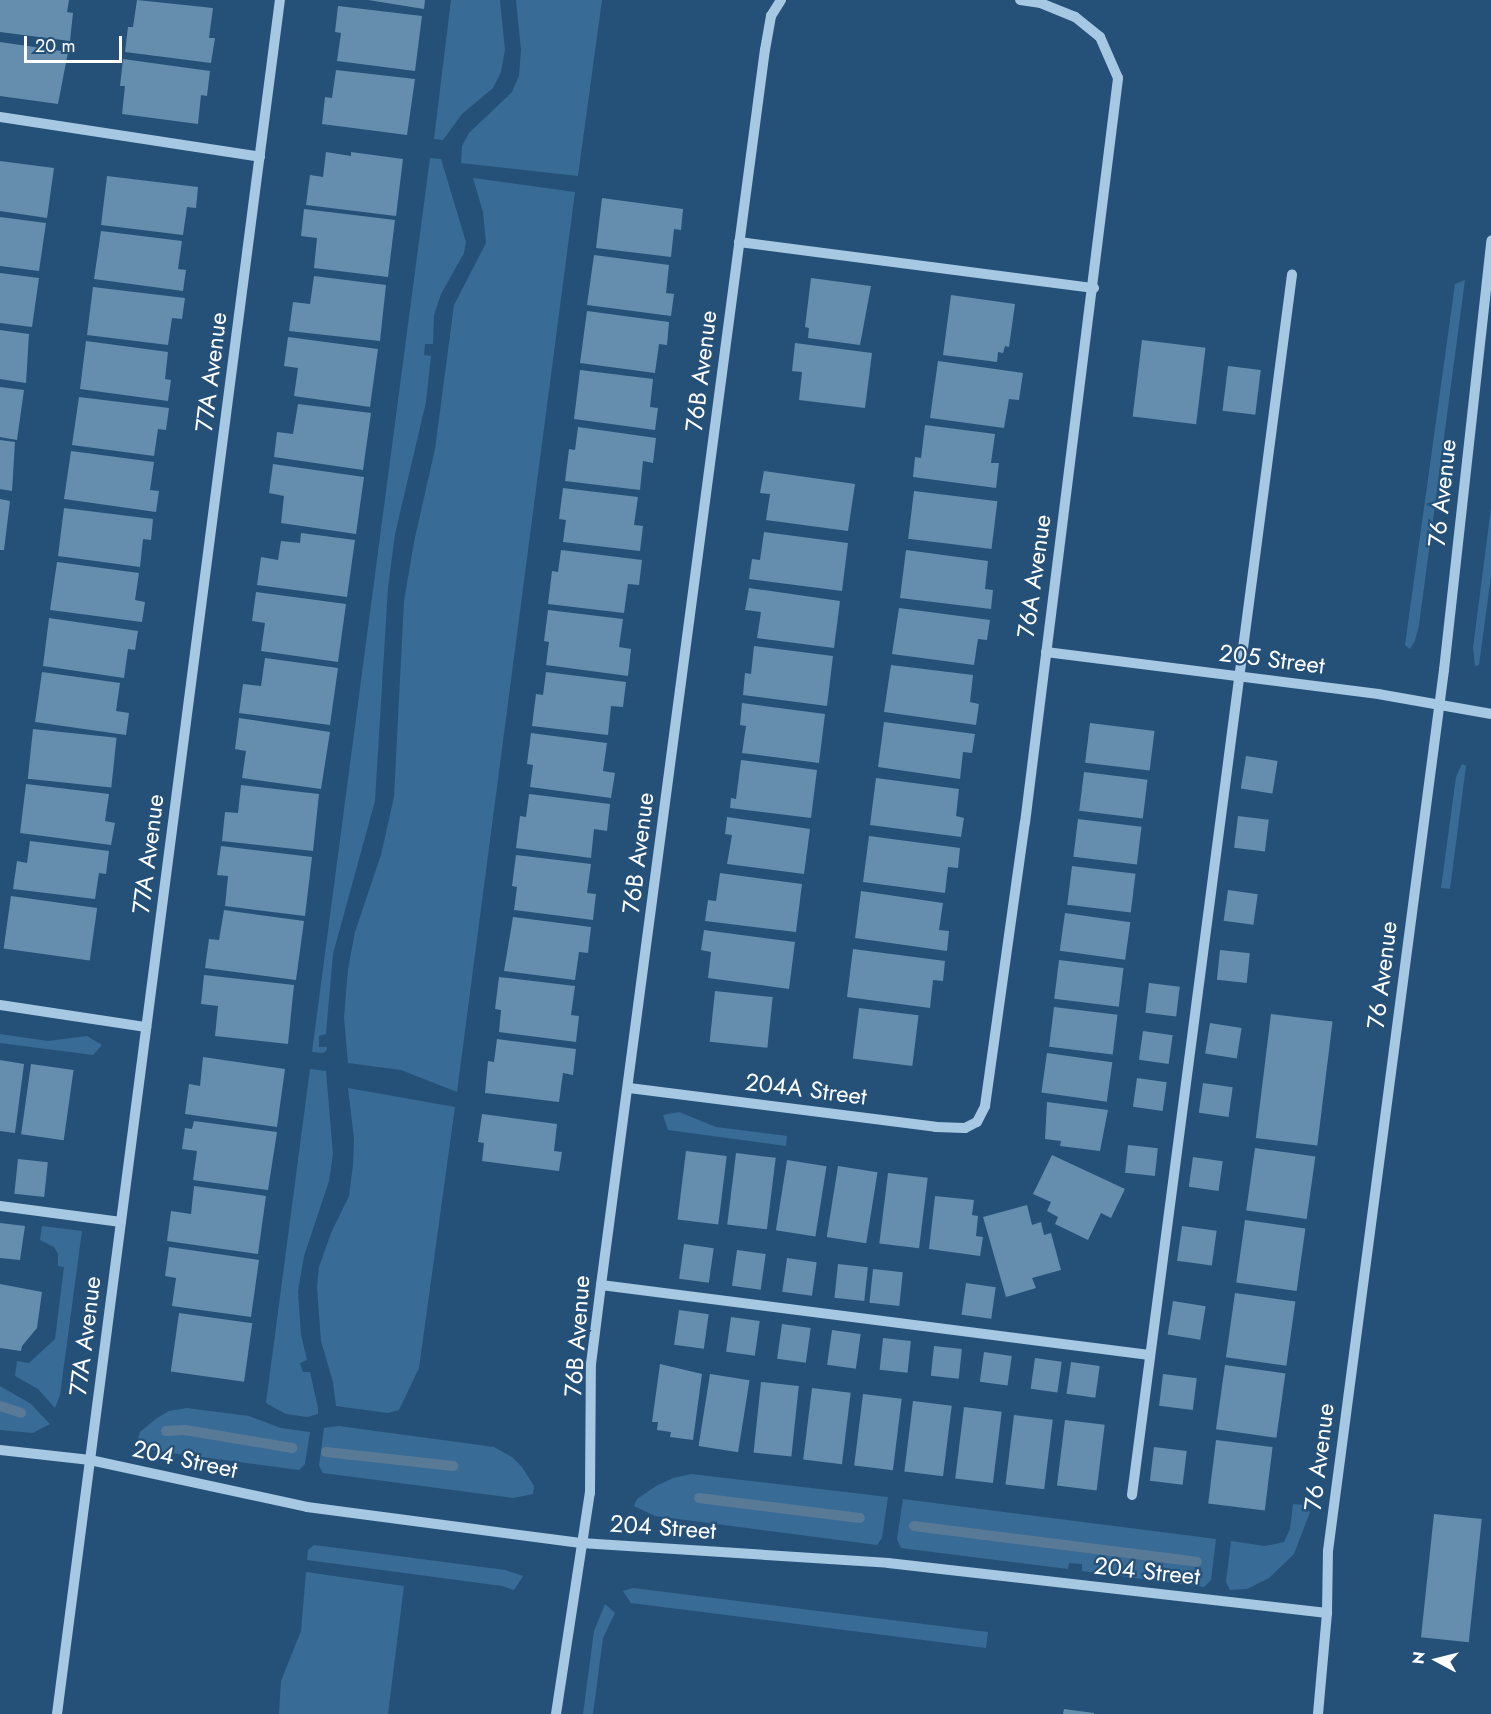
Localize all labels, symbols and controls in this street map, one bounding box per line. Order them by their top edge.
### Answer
scale bar [27,24,124,62]
text: 20 m [35,33,75,59]
street label: 76B Avenue [679,309,723,433]
street label: 77A Avenue [189,310,233,434]
street label: 76 Avenue [1422,438,1462,548]
street label: 76A Avenue [1011,512,1057,640]
street label: 205 Street [1218,638,1326,680]
street label: 76B Avenue [616,791,660,915]
street label: 77A Avenue [126,792,170,916]
street label: 76 Avenue [1361,919,1403,1031]
street label: 204A Street [744,1067,868,1111]
street label: 77A Avenue [63,1274,107,1398]
street label: 76B Avenue [558,1274,596,1398]
street label: 76 Avenue [1298,1401,1340,1513]
street label: 204 Street [130,1434,240,1484]
street label: 204 Street [609,1509,717,1545]
street label: 204 Street [1093,1551,1201,1591]
north arrow [1407,1630,1467,1690]
text: N [1406,1650,1431,1665]

